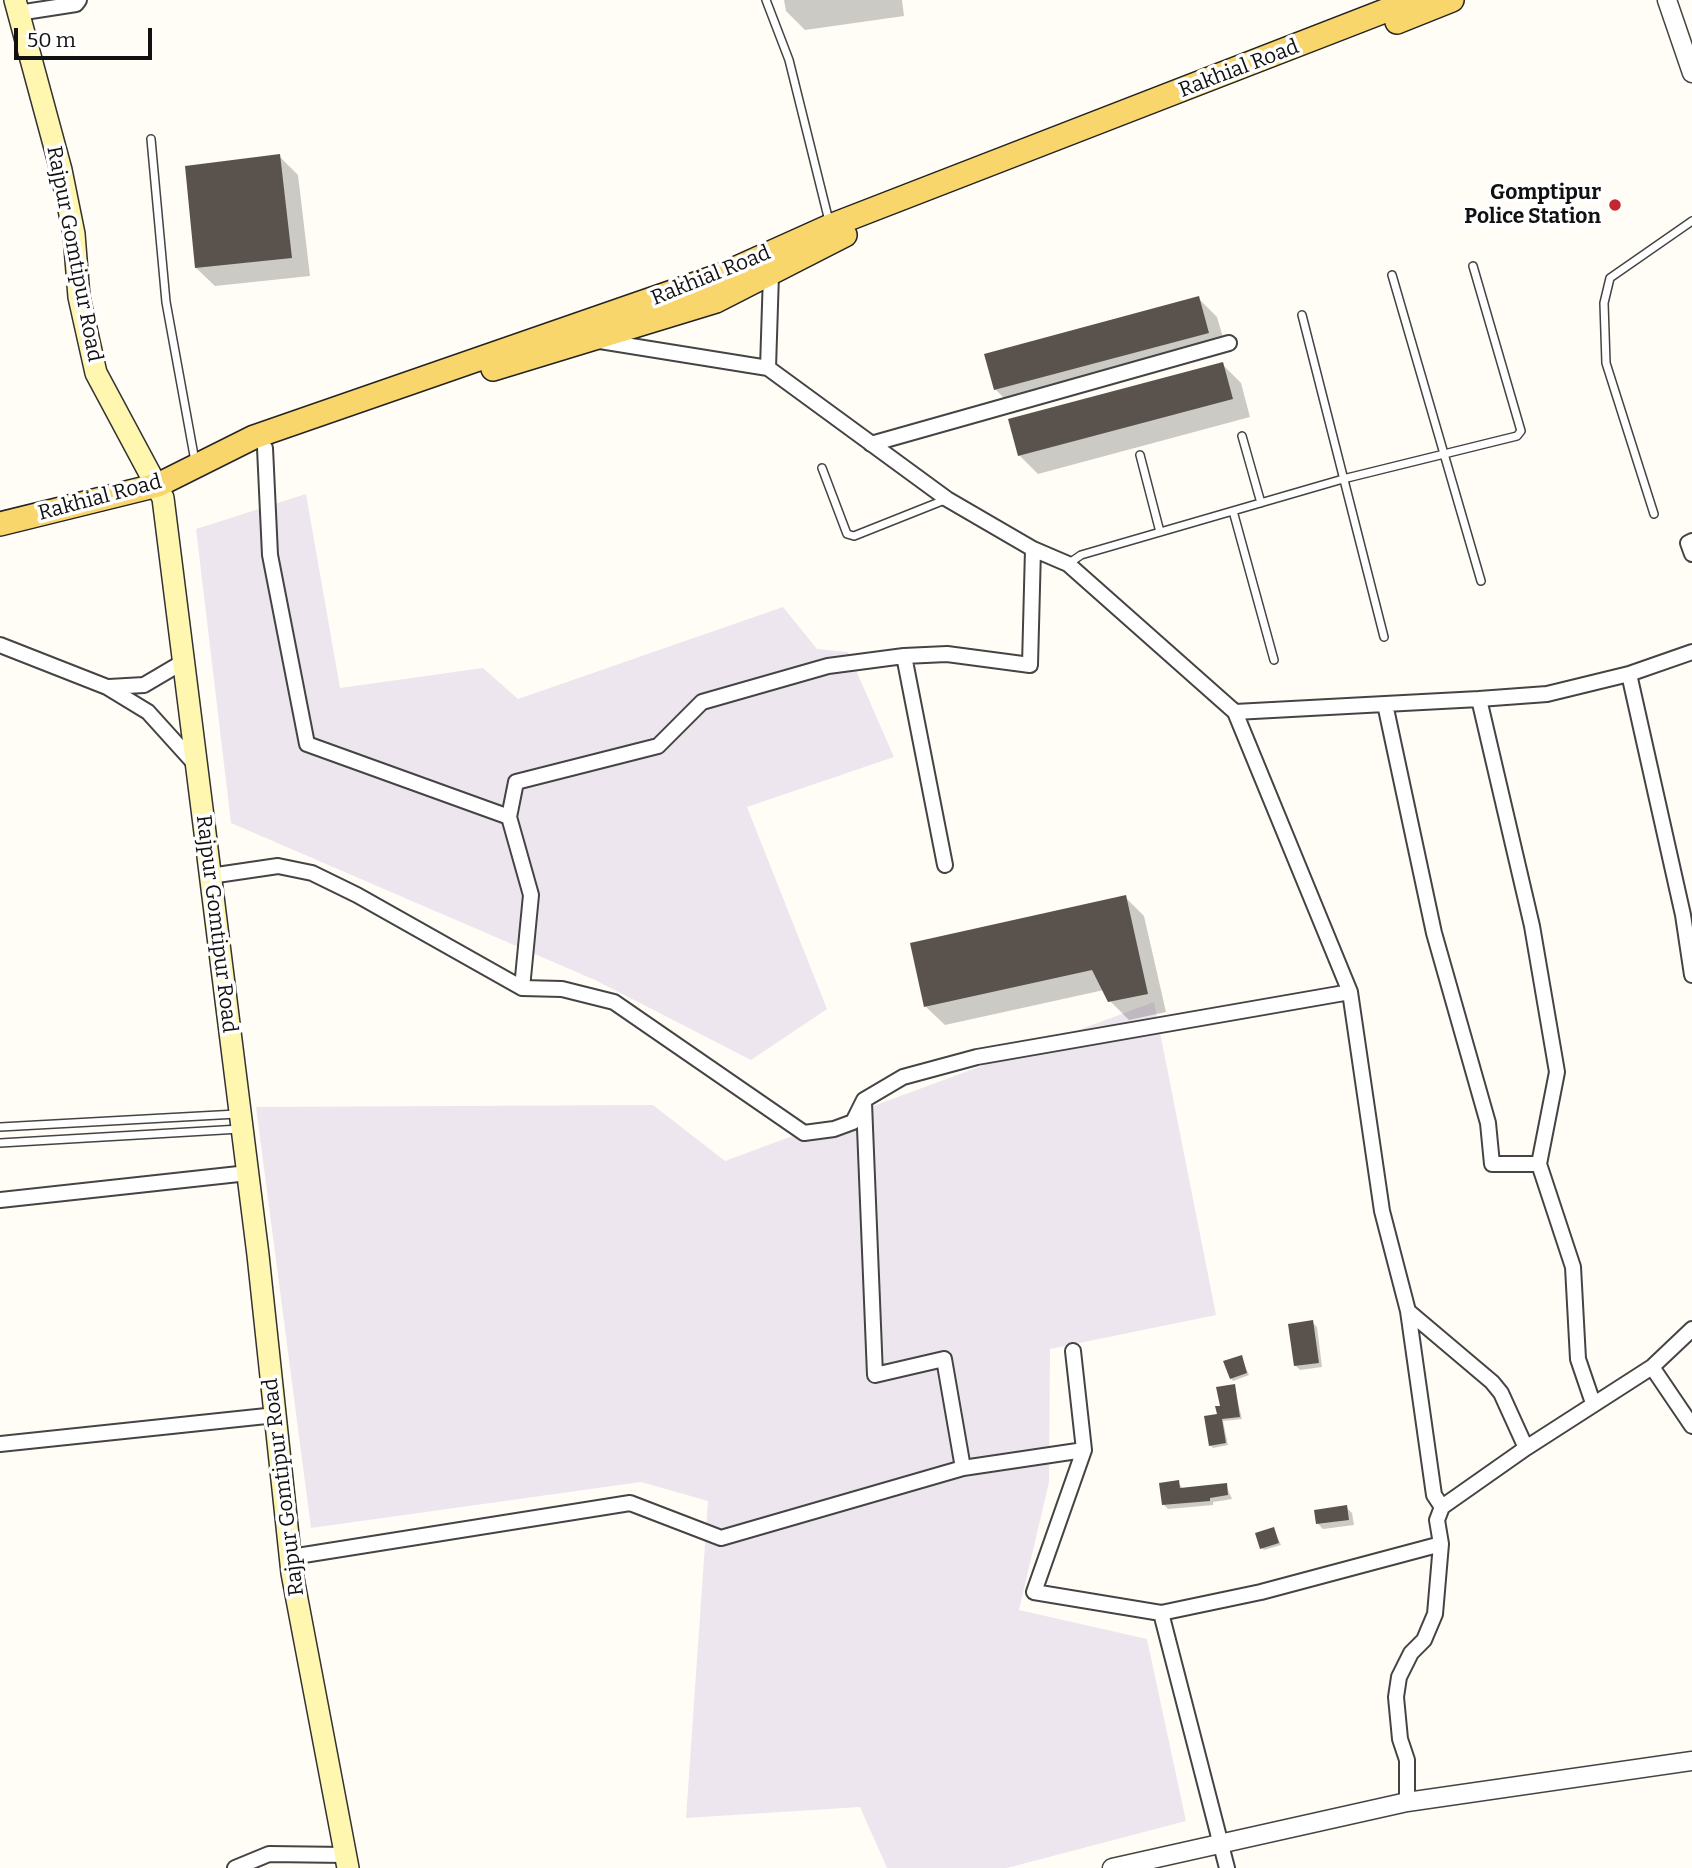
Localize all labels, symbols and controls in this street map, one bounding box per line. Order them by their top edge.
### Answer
scale bar [18,14,156,58]
text: 50 m [27,27,76,53]
street label: Rakhial Road [1175,35,1303,103]
street label: Rajpur Gomtipur Road [41,144,107,364]
place label: Gomptipur Police Station [1464,180,1601,230]
marker: Gomptipur Police Station [1607,197,1623,213]
street label: Rakhial Road [648,241,774,311]
street label: Rakhial Road [36,469,164,527]
street label: Rajpur Gomtipur Road [190,814,242,1034]
street label: Rajpur Gomtipur Road [258,1377,310,1597]

